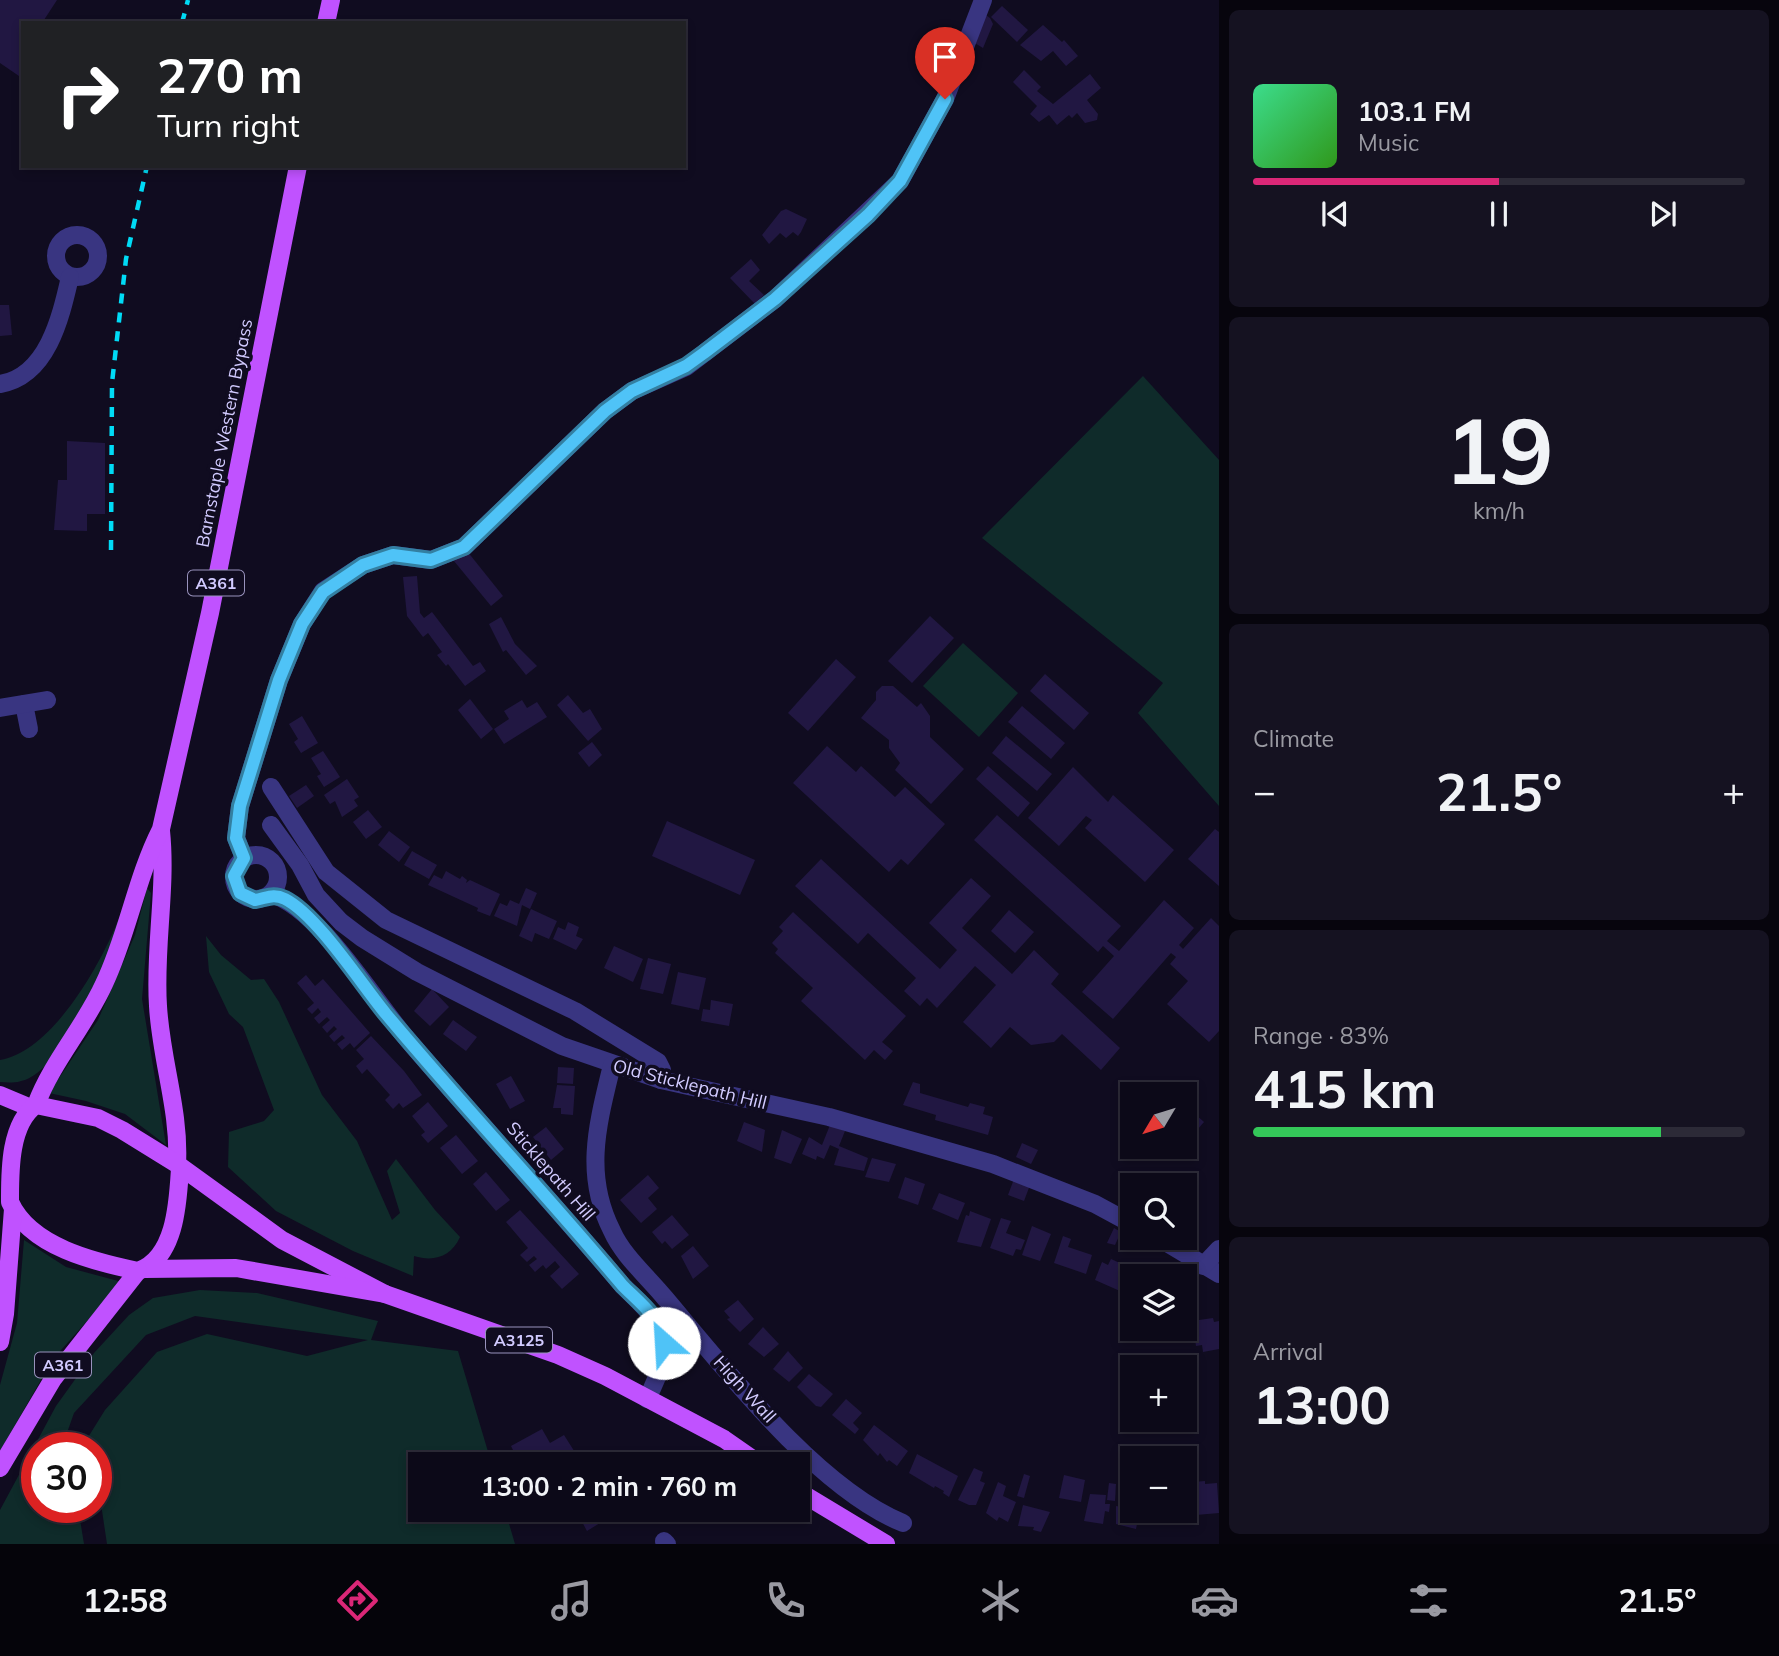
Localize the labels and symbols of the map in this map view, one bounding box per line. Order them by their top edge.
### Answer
pin [915,27,975,99]
street label: Barnstaple Western Bypass [191,317,257,549]
road number: A361 [188,570,244,596]
street label: Old Sticklepath Hill [611,1054,769,1114]
north arrow [1120,1082,1197,1158]
street label: Sticklepath Hill [502,1117,600,1225]
position arrow [627,1306,701,1380]
road number: A3125 [486,1328,552,1352]
street label: High Wall [709,1351,781,1427]
road number: A361 [35,1352,91,1378]
speed limit sign: 30 [21,1432,112,1523]

